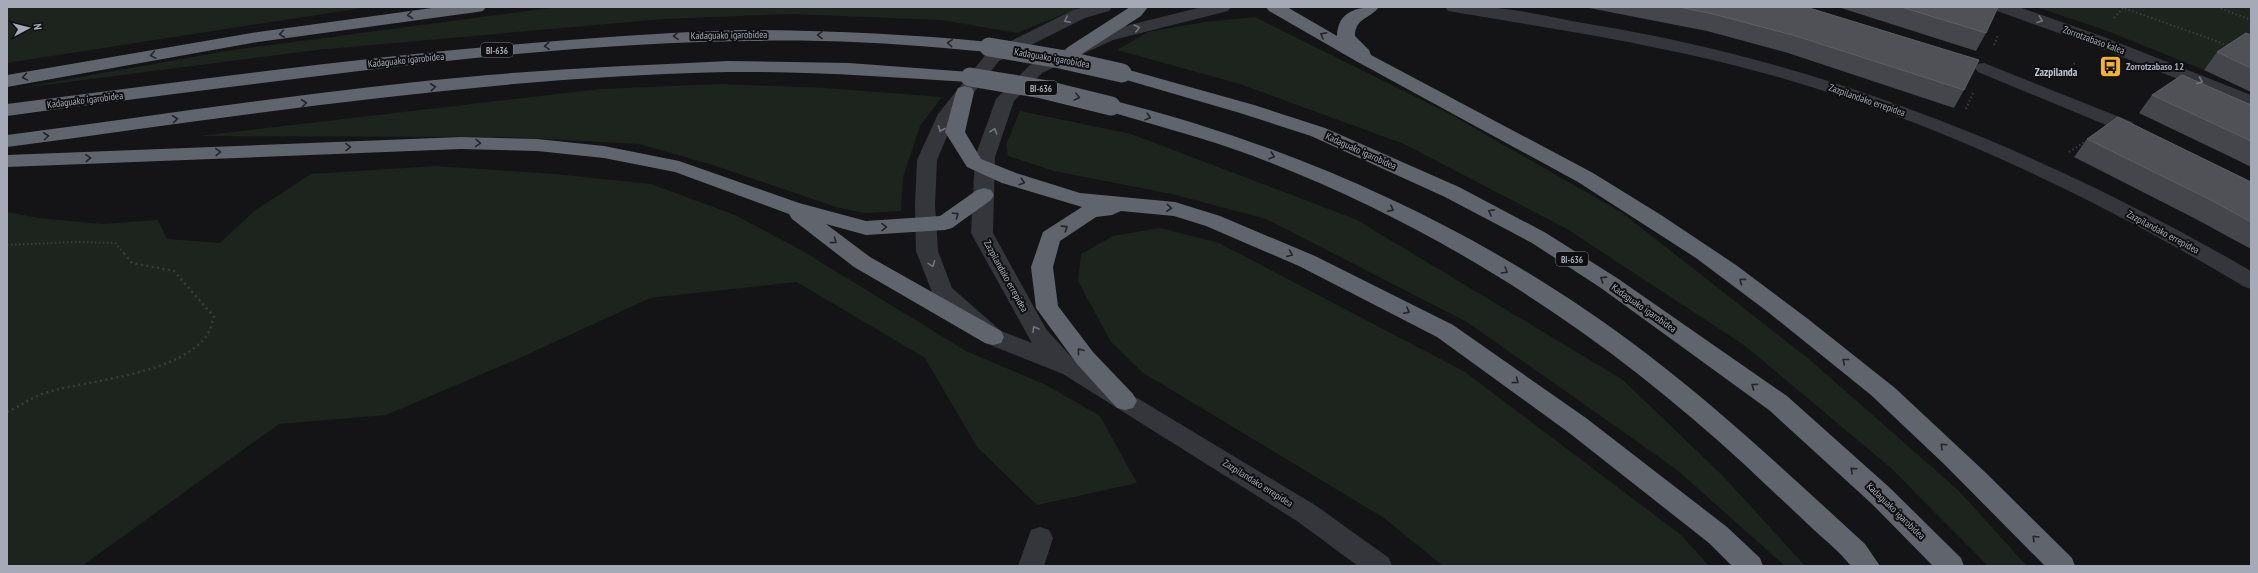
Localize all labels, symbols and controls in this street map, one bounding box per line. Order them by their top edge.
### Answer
north arrow [8,8,48,48]
one-way arrow [407,11,413,20]
one-way arrow [1063,15,1071,23]
one-way arrow [2036,15,2043,24]
text: N [31,23,45,31]
street label: Zorrotzabaso kalea [2061,23,2127,57]
one-way arrow [1134,24,1141,33]
street label: Kadaguako igarobidea [691,28,767,42]
one-way arrow [279,29,285,38]
one-way arrow [817,31,823,39]
one-way arrow [673,32,679,40]
one-way arrow [1320,32,1327,39]
one-way arrow [947,39,953,48]
one-way arrow [544,41,550,50]
road number: BI-636 [481,43,513,57]
street label: Kadaguako igarobidea [1013,45,1091,71]
one-way arrow [150,50,156,59]
street label: Kadaguako igarobidea [367,50,445,70]
bus stop icon: Zorrotzabaso 12 [2097,53,2123,79]
place label: Zorrotzabaso 12 [2126,60,2184,73]
district label: Zazpilanda [2035,65,2078,79]
one-way arrow [22,73,28,81]
one-way arrow [2195,76,2203,84]
road number: BI-636 [1025,81,1057,95]
street label: Zazpilandako errepidea [1827,81,1907,119]
one-way arrow [430,83,436,92]
street label: Kadaguako igarobidea [46,89,124,111]
one-way arrow [1074,93,1080,101]
one-way arrow [300,98,307,107]
one-way arrow [1144,112,1151,121]
one-way arrow [172,115,178,124]
one-way arrow [937,126,945,133]
one-way arrow [990,127,998,134]
street label: Kadaguako igarobidea [1323,130,1399,172]
one-way arrow [43,132,49,141]
one-way arrow [475,139,481,147]
one-way arrow [345,143,351,151]
one-way arrow [215,148,221,157]
one-way arrow [1268,151,1275,160]
one-way arrow [85,154,91,162]
one-way arrow [1018,177,1025,186]
one-way arrow [1166,204,1172,213]
one-way arrow [1386,205,1394,212]
street label: Zazpilandako errepidea [2124,207,2202,257]
one-way arrow [1488,210,1495,217]
one-way arrow [952,213,959,220]
one-way arrow [881,223,887,231]
one-way arrow [1061,225,1068,233]
one-way arrow [829,236,836,243]
street label: Zazpilandako errepidea [981,238,1031,314]
one-way arrow [1287,249,1294,257]
road number: BI-636 [1556,252,1588,266]
one-way arrow [927,260,935,267]
one-way arrow [1501,267,1508,274]
one-way arrow [1600,277,1607,284]
one-way arrow [1740,279,1747,286]
street label: Kadaguako igarobidea [1609,281,1679,335]
one-way arrow [1402,306,1410,314]
one-way arrow [1032,326,1039,334]
one-way arrow [1077,348,1085,355]
one-way arrow [1842,358,1849,365]
one-way arrow [1511,376,1518,383]
one-way arrow [1752,384,1759,391]
one-way arrow [1940,444,1947,451]
street label: Zazpilandako errepidea [1220,456,1296,510]
one-way arrow [1850,468,1858,475]
street label: Kadaguako igarobidea [1864,480,1928,542]
one-way arrow [2032,535,2040,543]

